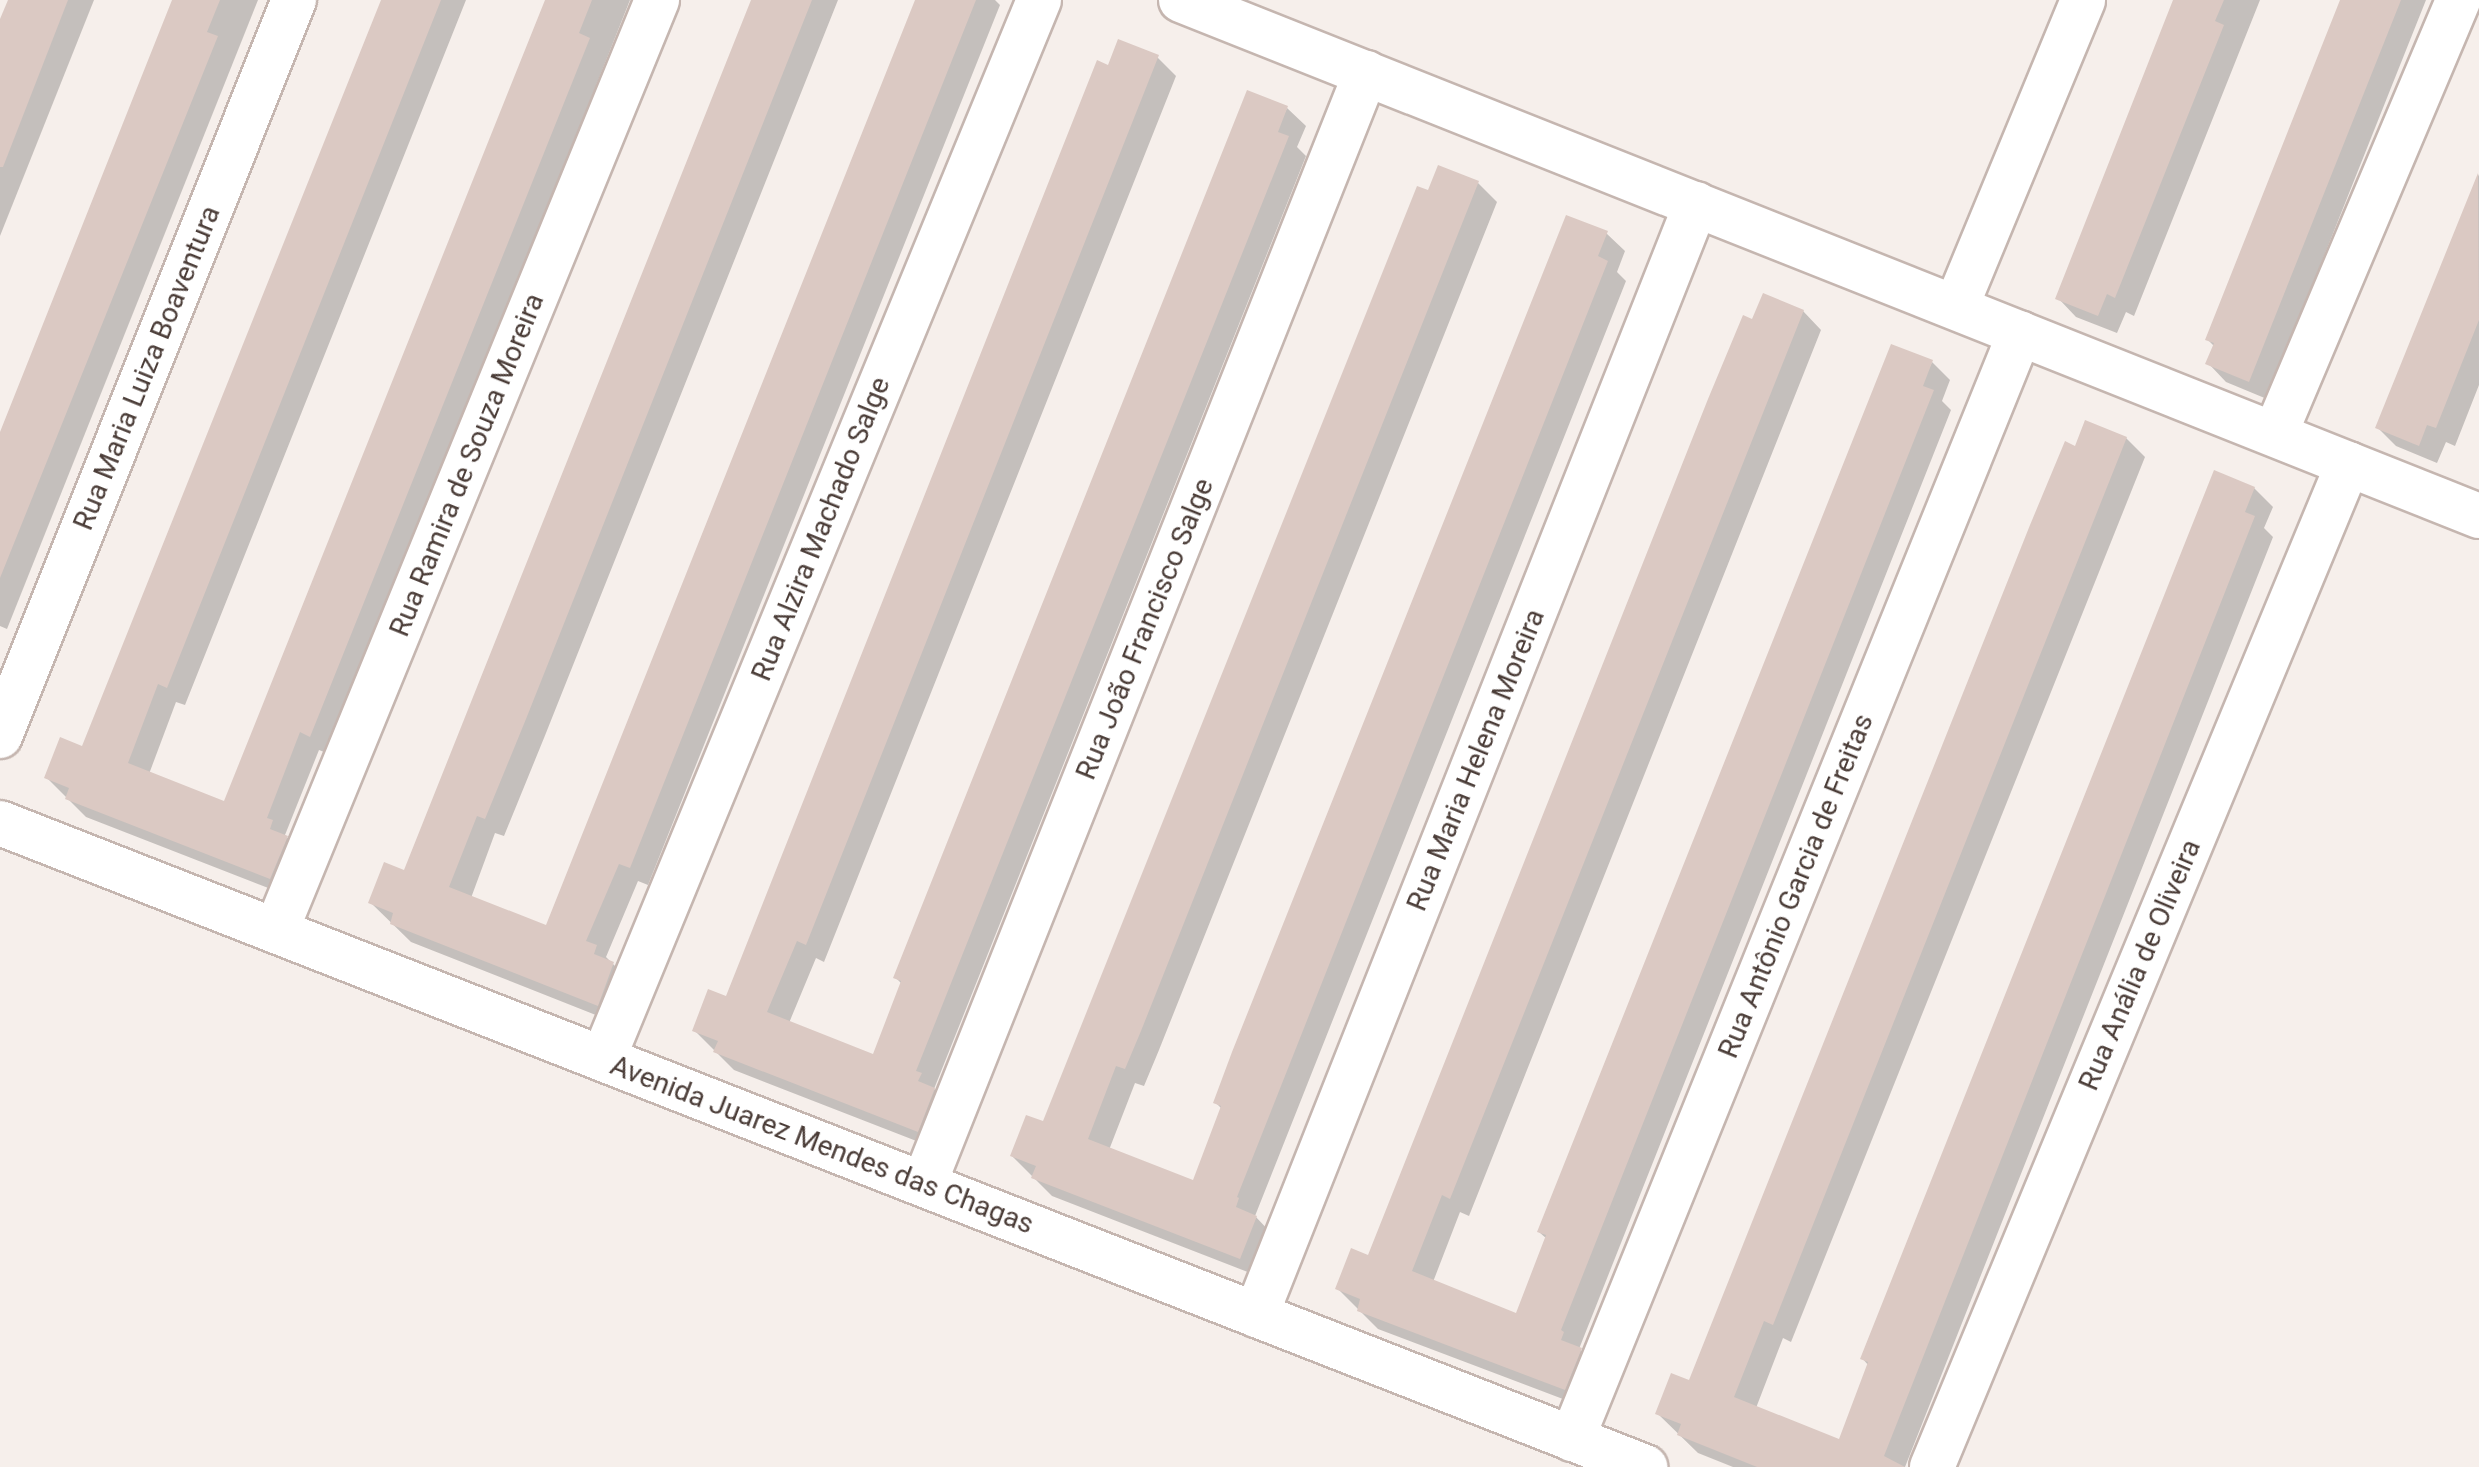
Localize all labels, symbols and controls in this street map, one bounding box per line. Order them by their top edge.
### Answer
street label: Rua Maria Luiza Boaventura [66,201,228,535]
street label: Rua Ramira de Souza Moreira [383,289,551,641]
street label: Rua Alzira Machado Salge [745,372,897,686]
street label: Rua João Francisco Salge [1069,473,1221,785]
street label: Rua Maria Helena Moreira [1400,604,1552,916]
street label: Rua Antônio Garcia de Freitas [1711,709,1881,1063]
street label: Rua Anália de Oliveira [2072,834,2208,1096]
street label: Avenida Juarez Mendes das Chagas [606,1049,1038,1241]

